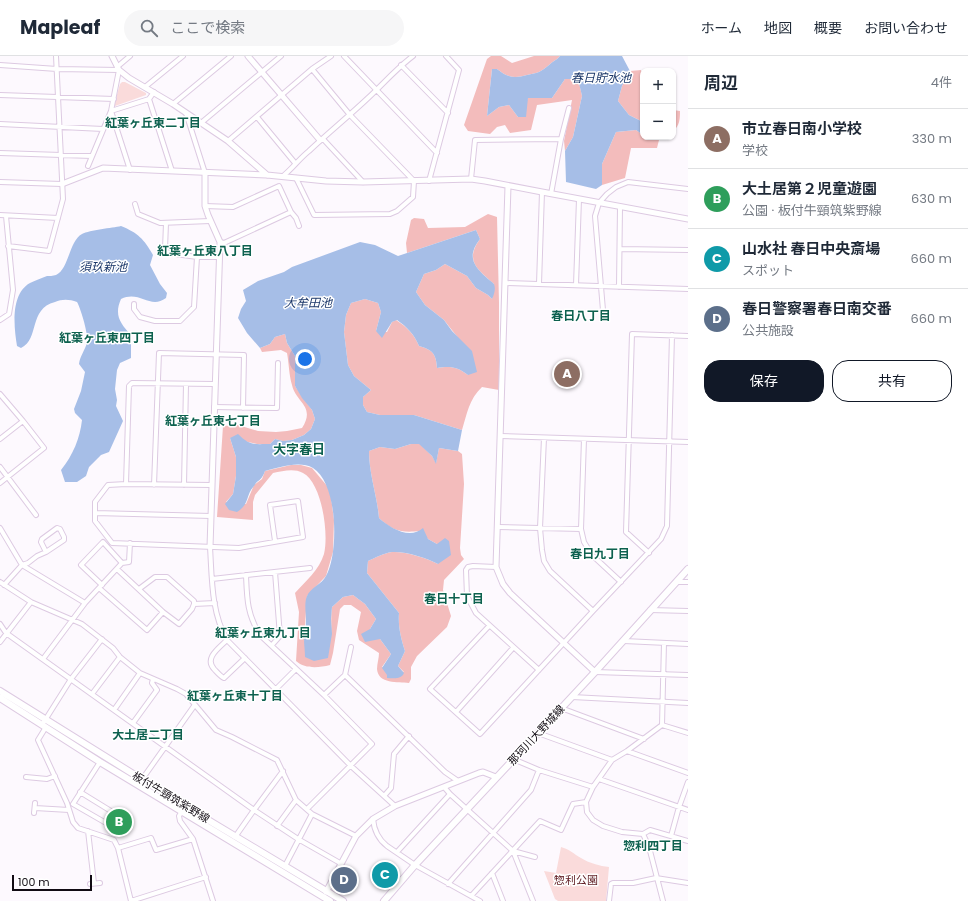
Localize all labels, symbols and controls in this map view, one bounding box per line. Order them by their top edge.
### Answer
search box [124,10,404,46]
text: Mapleaf [20,14,100,41]
icon: search [138,17,160,39]
text: ここで検索 [170,17,245,38]
text: ホーム [700,18,742,38]
text: 地図 [764,18,792,38]
text: 概要 [814,18,842,38]
text: お問い合わせ [864,18,948,38]
map controls [640,68,676,140]
button: + [640,68,676,104]
water label: 春日貯水池 [571,69,632,86]
text: 周辺 [704,71,738,95]
text: 4件 [931,73,952,92]
button: − [640,104,676,140]
district label: 紅葉ヶ丘東二丁目 [105,114,201,131]
text: 市立春日南小学校 [742,118,862,139]
text: A [712,129,722,148]
text: 330 m [912,129,952,148]
text: 学校 [742,141,768,160]
text: 大土居第２児童遊園 [742,178,877,199]
text: B [713,189,721,208]
text: 630 m [911,189,952,208]
text: 公園 · 板付牛頸筑紫野線 [742,201,882,220]
text: 山水社 春日中央斎場 [742,238,880,259]
district label: 紅葉ヶ丘東八丁目 [157,242,253,259]
text: C [712,249,722,268]
text: 660 m [910,249,952,268]
water label: 須玖新池 [79,258,128,275]
text: スポット [742,261,794,280]
water label: 大牟田池 [284,294,333,311]
text: 春日警察署春日南交番 [742,298,892,319]
district label: 春日八丁目 [551,307,611,324]
text: D [712,309,722,328]
text: 660 m [910,309,952,328]
text: 公共施設 [742,321,794,340]
district label: 紅葉ヶ丘東四丁目 [59,329,155,346]
your location [295,349,315,369]
pin: A [554,359,580,389]
button: 保存 [704,360,824,402]
button: 共有 [832,360,952,402]
district label: 紅葉ヶ丘東七丁目 [165,412,261,429]
district label: 大字春日 [273,440,325,459]
district label: 春日九丁目 [570,545,630,562]
district label: 春日十丁目 [424,590,484,607]
district label: 紅葉ヶ丘東九丁目 [215,624,311,641]
district label: 紅葉ヶ丘東十丁目 [187,687,283,704]
street label: 那珂川大野城線 [504,701,568,769]
district label: 大土居二丁目 [112,726,184,743]
street label: 板付牛頸筑紫野線 [129,767,213,827]
pin: B [106,807,132,837]
district label: 惣利四丁目 [623,837,683,854]
pin: C [372,860,398,890]
pin: D [331,865,357,895]
park label: 惣利公園 [554,872,598,888]
scale bar [12,873,92,892]
text: 100 m [18,874,50,890]

